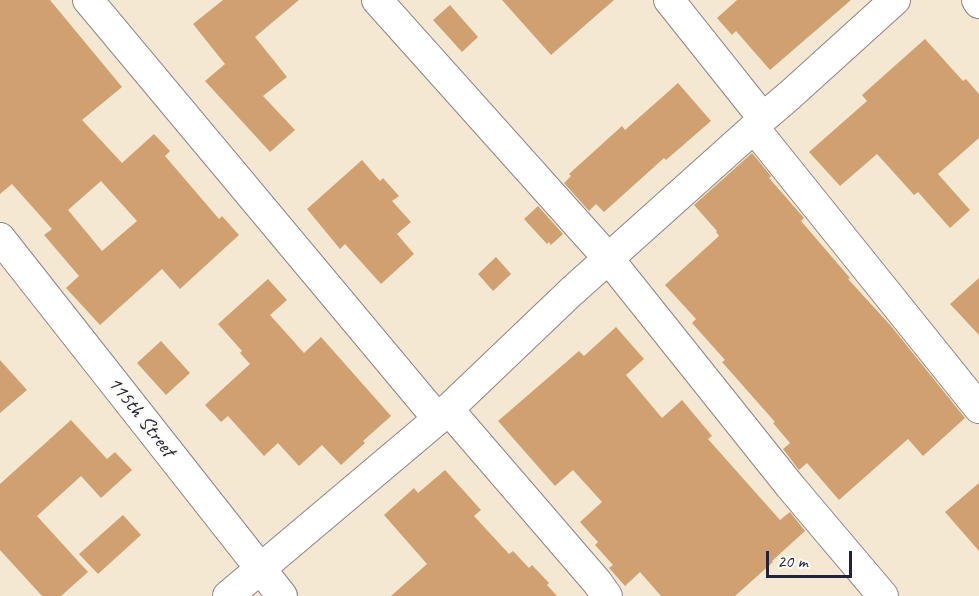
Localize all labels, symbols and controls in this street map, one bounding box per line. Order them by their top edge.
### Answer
street label: 115th Street [102,372,180,462]
scale bar [769,539,854,577]
text: 20 m [777,550,808,572]

